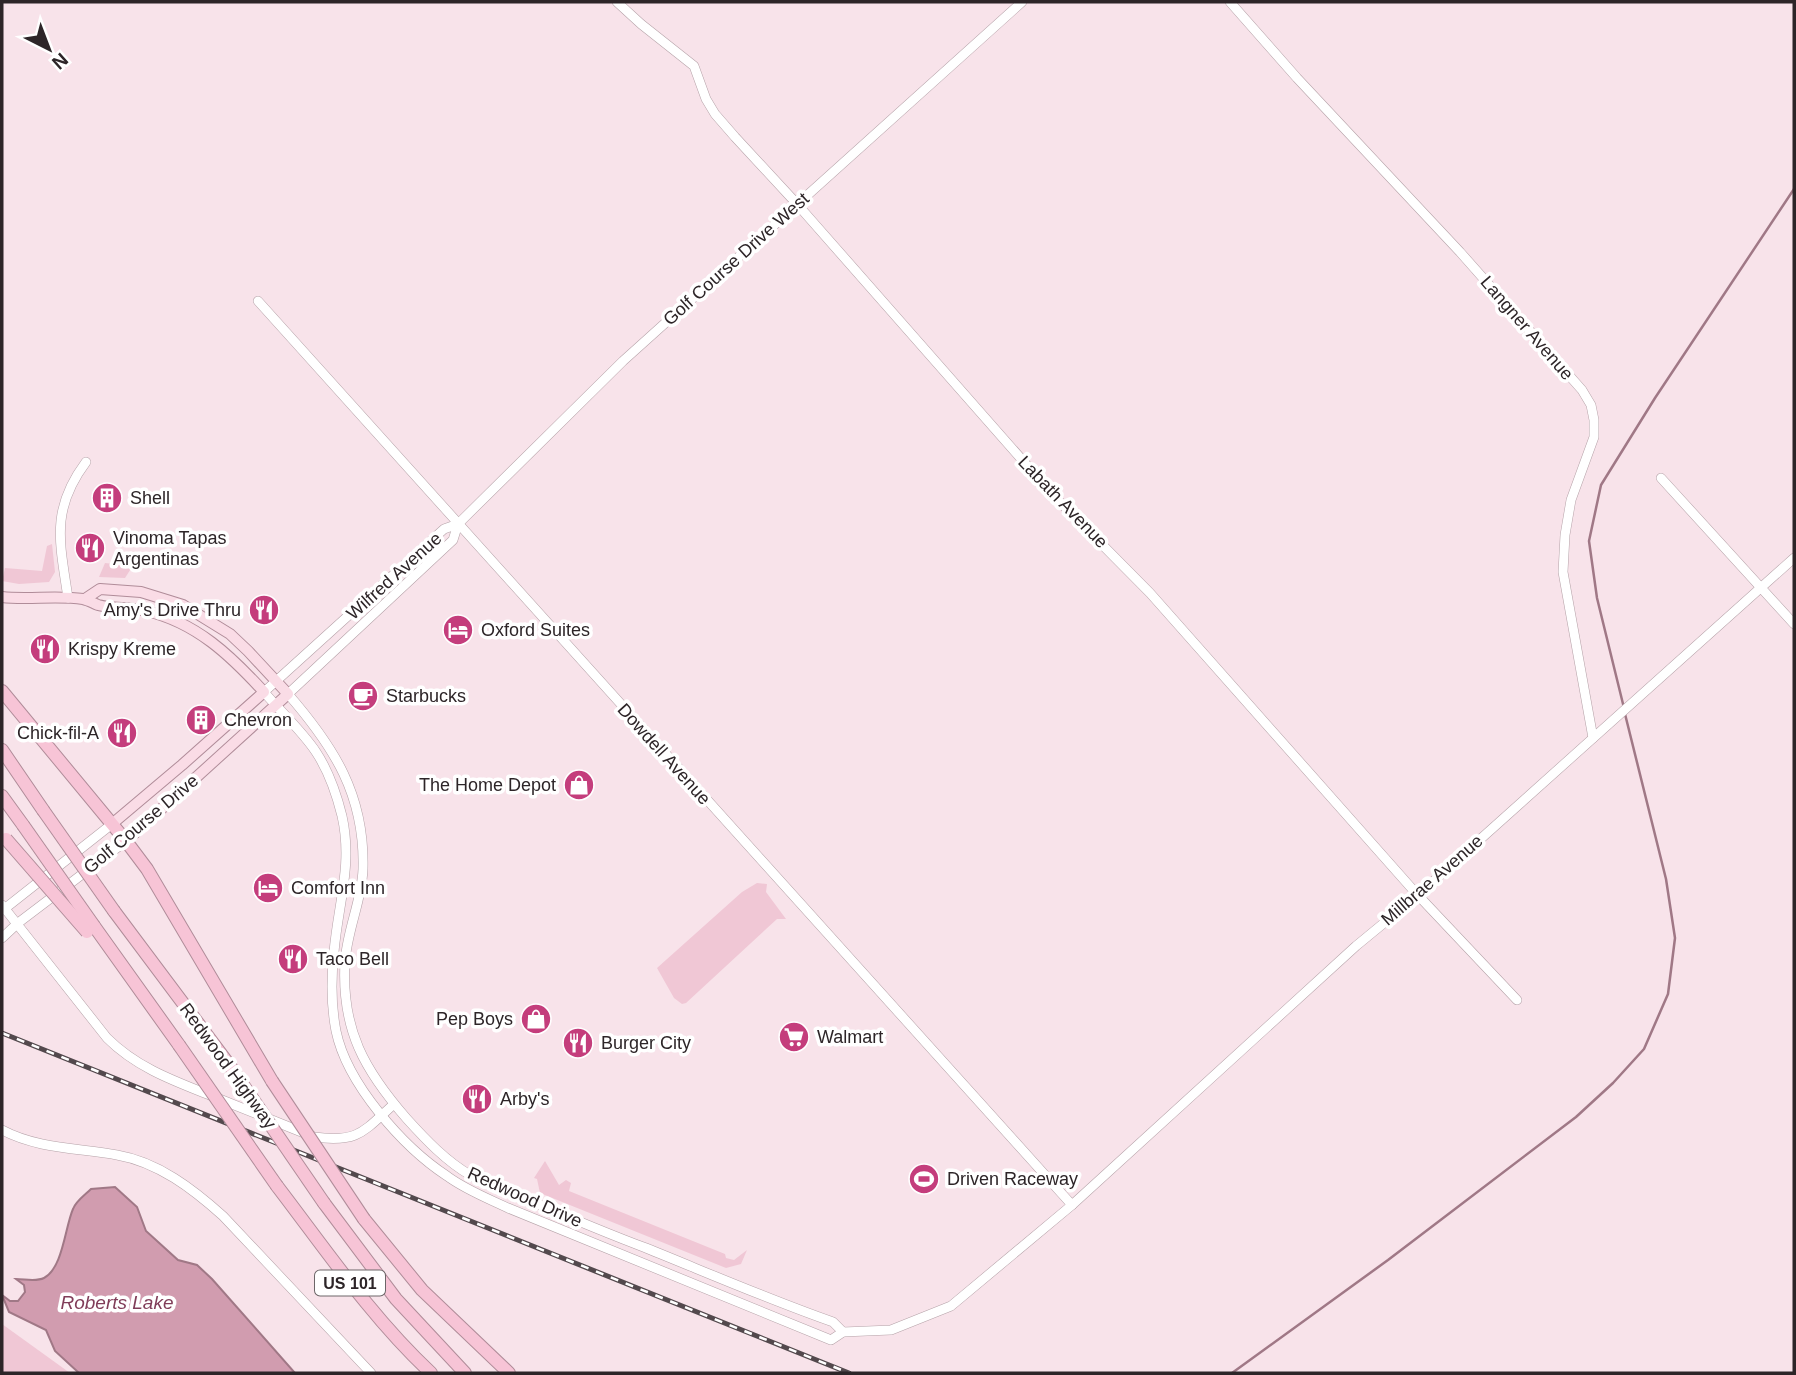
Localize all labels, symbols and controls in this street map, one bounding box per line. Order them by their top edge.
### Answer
north arrow [14,14,84,84]
text: N [48,49,72,74]
street label: Golf Course Drive West [659,188,813,330]
street label: Langner Avenue [1477,272,1577,384]
street label: Labath Avenue [1014,452,1112,552]
building icon: Shell [90,481,124,515]
place label: Shell [130,488,170,508]
place label: Vinoma Tapas Argentinas [113,528,226,569]
street label: Wilfred Avenue [342,528,446,624]
restaurant icon: Vinoma Tapas Argentinas [73,531,107,565]
restaurant icon: Amy's Drive Thru [247,593,281,627]
place label: Amy's Drive Thru [104,600,241,620]
hotel icon: Oxford Suites [441,613,475,647]
place label: Oxford Suites [481,620,590,640]
restaurant icon: Krispy Kreme [28,632,62,666]
place label: Krispy Kreme [68,639,176,659]
cafe icon: Starbucks [346,679,380,713]
place label: Starbucks [386,686,466,706]
street label: Dowdell Avenue [613,699,715,809]
building icon: Chevron [184,703,218,737]
place label: Chevron [224,710,292,730]
restaurant icon: Chick-fil-A [105,716,139,750]
place label: Chick-fil-A [17,723,99,743]
shop icon: The Home Depot [562,768,596,802]
street label: Golf Course Drive [80,770,202,878]
place label: The Home Depot [419,775,556,795]
street label: Millbrae Avenue [1377,831,1487,929]
hotel icon: Comfort Inn [251,871,285,905]
place label: Comfort Inn [291,878,385,898]
restaurant icon: Taco Bell [276,942,310,976]
place label: Taco Bell [316,949,389,969]
street label: Redwood Highway [176,999,280,1133]
shop icon: Pep Boys [519,1002,553,1036]
place label: Pep Boys [436,1009,513,1029]
supermarket icon: Walmart [777,1020,811,1054]
restaurant icon: Burger City [561,1026,595,1060]
place label: Walmart [817,1027,883,1047]
place label: Burger City [601,1033,691,1053]
restaurant icon: Arby's [460,1082,494,1116]
place label: Arby's [500,1089,549,1109]
sports icon: Driven Raceway [907,1162,941,1196]
street label: Redwood Drive [465,1163,585,1231]
place label: Driven Raceway [947,1169,1078,1189]
road number: US 101 [315,1270,385,1296]
water label: Roberts Lake [60,1292,174,1313]

